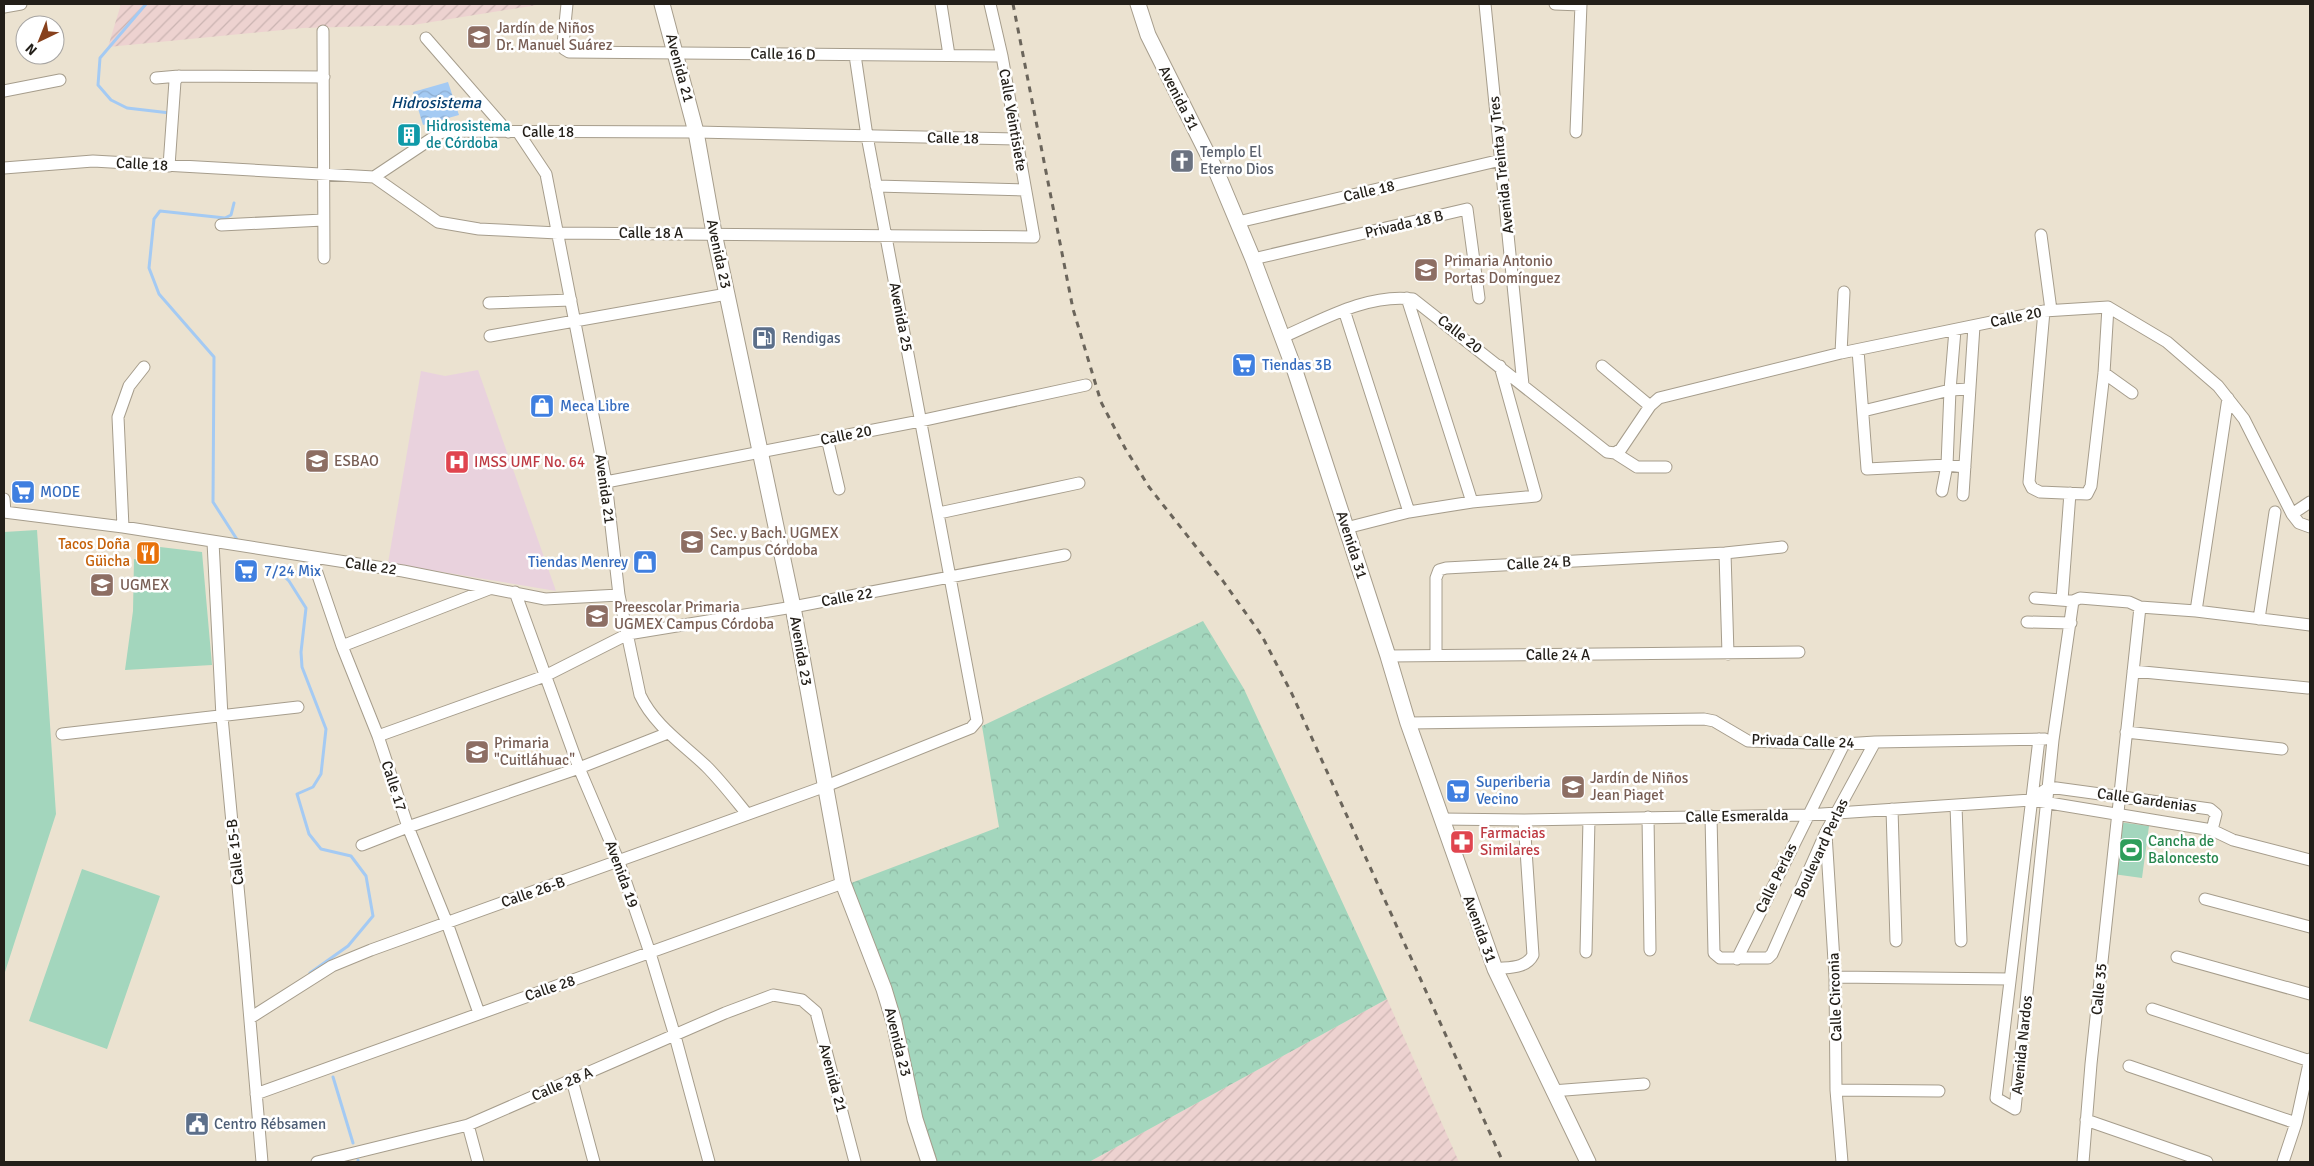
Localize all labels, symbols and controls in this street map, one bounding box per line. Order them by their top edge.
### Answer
north arrow [15,15,65,65]
place label: Jardín de Niños Dr. Manuel Suárez [496,19,613,54]
school or university icon: Jardín de Niños Dr. Manuel Suárez [466,24,492,50]
street label: Avenida 21 [662,32,698,104]
text: N [22,40,41,59]
street label: Calle 16 D [750,44,816,64]
street label: Avenida 31 [1155,63,1203,133]
street label: Calle Veintisiete [995,67,1031,173]
water label: Hidrosistema [391,93,482,113]
street label: Avenida Treinta y Tres [1485,95,1517,235]
place label: Hidrosistema de Córdoba [426,117,511,152]
building icon: Hidrosistema de Córdoba [396,122,422,148]
street label: Calle 18 [522,123,574,141]
street label: Calle 18 [927,129,979,147]
place label: Templo El Eterno Dios [1200,143,1274,178]
church icon: Templo El Eterno Dios [1169,148,1195,174]
street label: Calle 18 [116,154,168,174]
street label: Calle 18 [1342,176,1396,206]
street label: Privada 18 B [1363,206,1445,242]
street label: Avenida 23 [703,218,735,290]
street label: Calle 18 A [619,224,683,242]
place label: Primaria Antonio Portas Domínguez [1444,252,1561,287]
school or university icon: Primaria Antonio Portas Domínguez [1413,257,1439,283]
street label: Avenida 25 [885,281,917,353]
street label: Calle 20 [1989,303,2043,331]
street label: Calle 20 [1434,311,1486,357]
fuel station icon: Rendigas [751,325,777,351]
place label: Rendigas [782,329,841,347]
supermarket icon: Tiendas 3B [1231,352,1257,378]
place label: Tiendas 3B [1262,356,1332,374]
shop icon: Meca Libre [529,393,555,419]
place label: Meca Libre [560,397,630,415]
street label: Calle 20 [819,421,873,449]
school or university icon: ESBAO [304,448,330,474]
hospital icon: IMSS UMF No. 64 [444,449,470,475]
place label: ESBAO [334,452,379,470]
place label: IMSS UMF No. 64 [474,453,585,471]
street label: Avenida 21 [591,453,619,525]
supermarket icon: MODE [10,479,36,505]
place label: MODE [40,483,80,501]
street label: Avenida 31 [1333,509,1371,581]
place label: Sec. y Bach. UGMEX Campus Córdoba [710,524,839,559]
school or university icon: Sec. y Bach. UGMEX Campus Córdoba [679,529,705,555]
place label: Tacos Doña Güicha [58,535,130,570]
restaurant icon: Tacos Doña Güicha [135,540,161,566]
shop icon: Tiendas Menrey [632,549,658,575]
street label: Calle 24 B [1506,552,1572,574]
street label: Calle 22 [344,553,398,579]
place label: Tiendas Menrey [528,553,628,571]
supermarket icon: 7/24 Mix [233,558,259,584]
place label: 7/24 Mix [264,562,321,580]
school or university icon: UGMEX [89,572,115,598]
place label: UGMEX [120,576,169,594]
street label: Calle 22 [820,584,874,610]
place label: Preescolar Primaria UGMEX Campus Córdoba [614,598,774,633]
school or university icon: Preescolar Primaria UGMEX Campus Córdoba [584,603,610,629]
street label: Avenida 23 [786,615,816,687]
street label: Calle 24 A [1526,646,1590,664]
street label: Privada Calle 24 [1751,730,1855,752]
place label: Primaria "Cuitláhuac" [494,734,575,769]
school or university icon: Primaria "Cuitláhuac" [464,739,490,765]
street label: Calle 17 [377,758,411,814]
place label: Jardín de Niños Jean Piaget [1590,769,1689,804]
place label: Superiberia Vecino [1476,773,1551,808]
school or university icon: Jardín de Niños Jean Piaget [1560,774,1586,800]
supermarket icon: Superiberia Vecino [1445,778,1471,804]
street label: Calle Gardenias [2096,784,2198,816]
street label: Boulevard Perlas [1790,795,1852,900]
street label: Calle Esmeralda [1685,806,1789,826]
street label: Calle 15-B [223,818,247,886]
place label: Farmacias Similares [1480,824,1546,859]
pharmacy icon: Farmacias Similares [1449,829,1475,855]
place label: Cancha de Baloncesto [2148,832,2219,867]
sports icon: Cancha de Baloncesto [2118,837,2144,863]
street label: Avenida 19 [602,838,642,910]
street label: Calle Perlas [1751,840,1801,916]
street label: Calle 26-B [499,873,567,911]
street label: Avenida 31 [1460,893,1500,965]
street label: Calle Circonia [1824,952,1846,1042]
street label: Calle 35 [2087,962,2111,1016]
street label: Calle 28 [522,971,578,1005]
street label: Avenida Nardos [2008,994,2036,1096]
street label: Avenida 23 [881,1006,915,1078]
street label: Avenida 21 [815,1042,851,1114]
street label: Calle 28 A [529,1063,595,1105]
public building icon: Centro Rébsamen [184,1111,210,1137]
place label: Centro Rébsamen [214,1115,326,1133]

